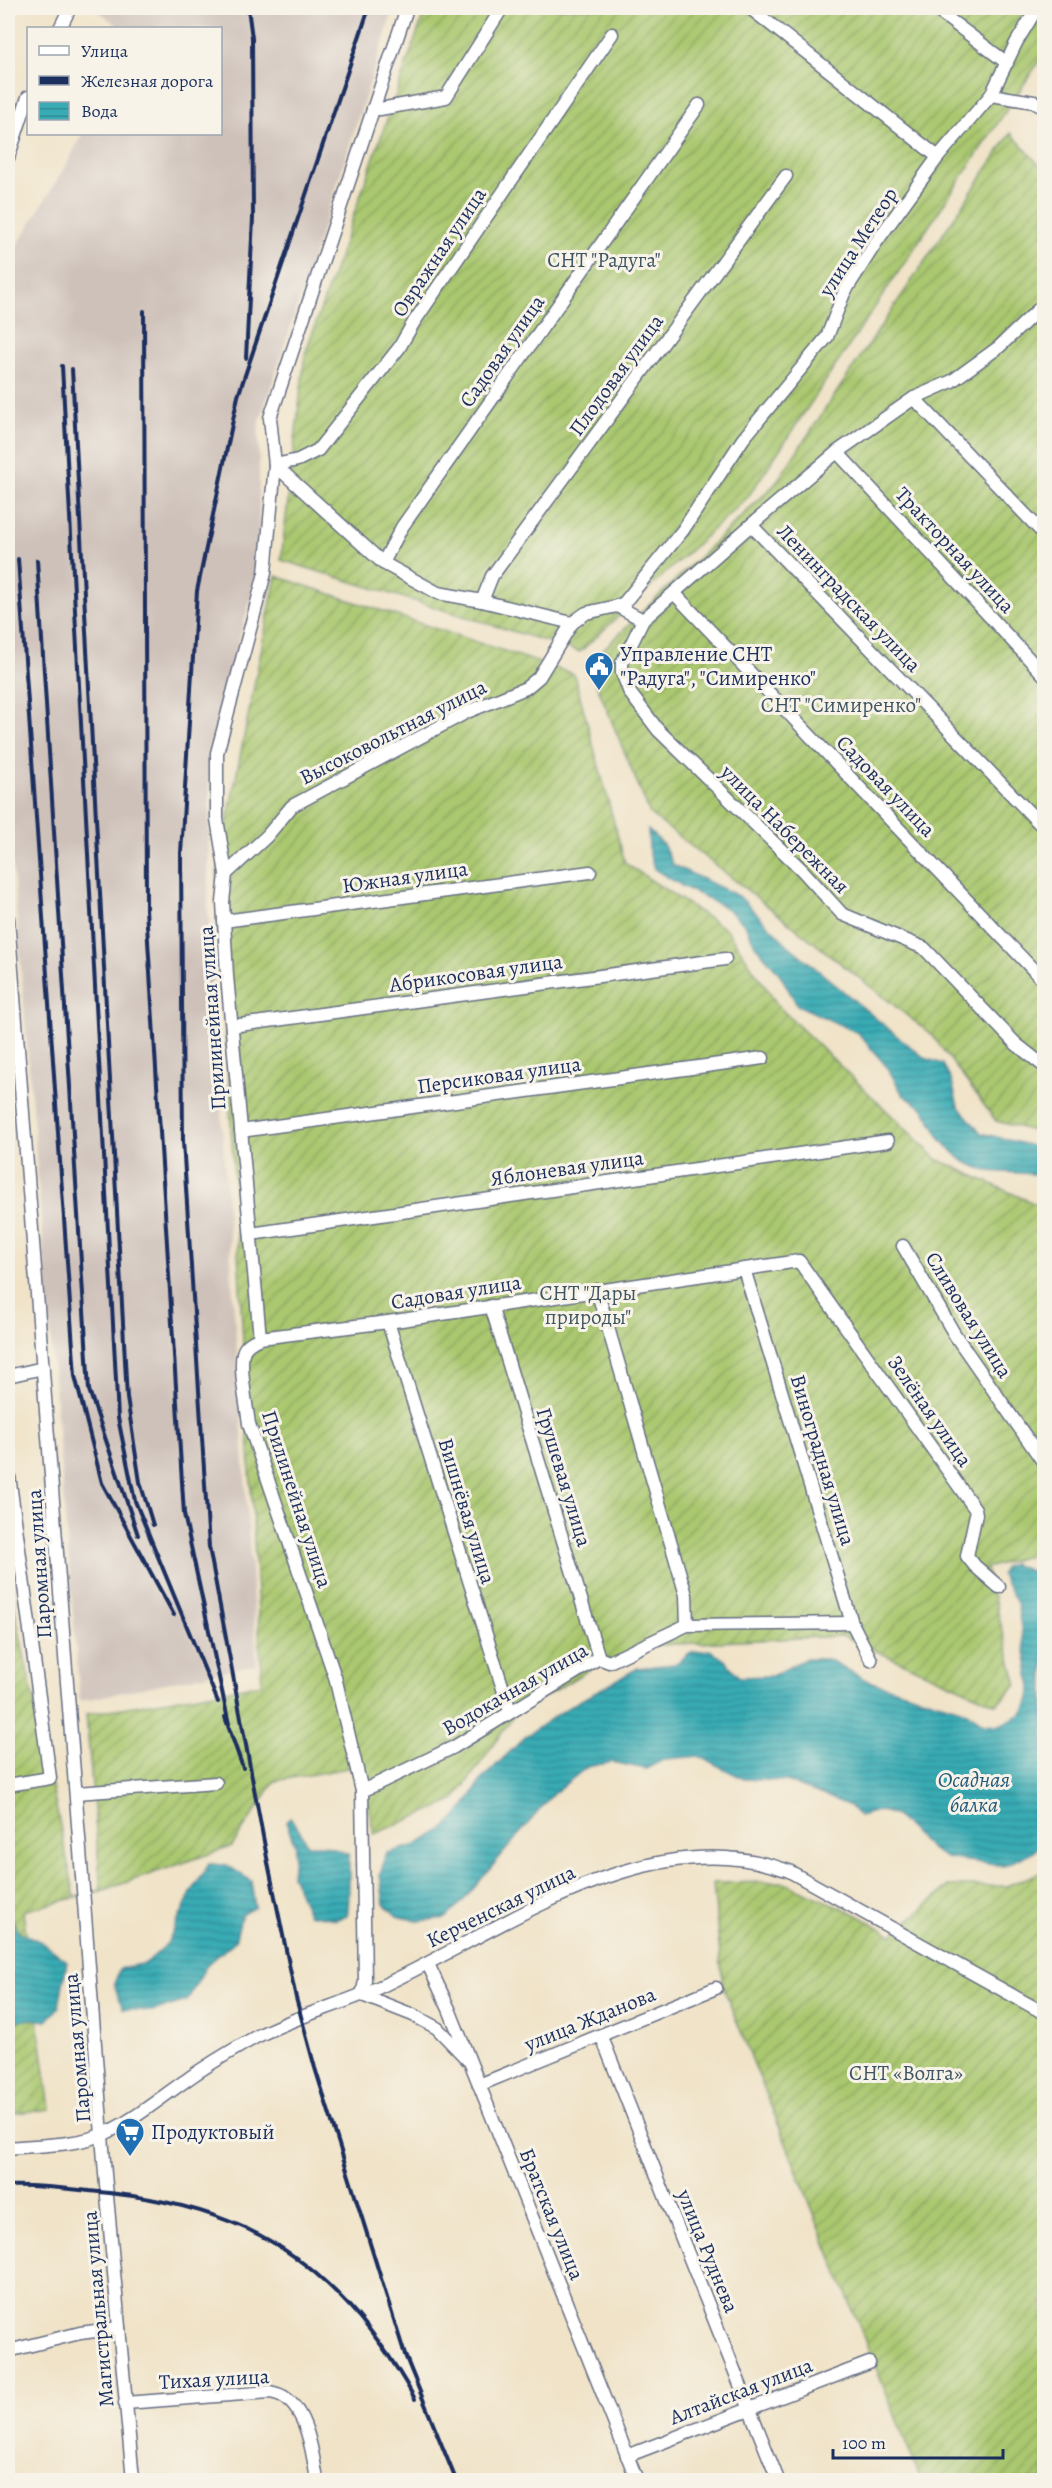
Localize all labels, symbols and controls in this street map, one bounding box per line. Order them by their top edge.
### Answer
legend [27,27,222,135]
text: Улица [81,39,129,63]
text: Железная дорога [81,69,214,93]
text: Вода [81,99,119,123]
street label: Овражная улица [385,181,493,322]
street label: улица Метеор [812,182,904,303]
park label: СНТ "Радуга" [547,246,661,274]
street label: Садовая улица [453,289,551,413]
street label: Плодовая улица [562,308,670,442]
street label: Тракторная улица [889,481,1021,619]
street label: Ленинградская улица [771,518,928,679]
place label: Управление СНТ "Радуга", "Симиренко" [620,640,816,692]
public building icon: Управление СНТ "Радуга", "Симиренко" [583,650,615,692]
street label: Высоковольтная улица [295,673,491,791]
park label: СНТ "Симиренко" [761,691,921,719]
street label: Садовая улица [830,729,942,843]
street label: улица Набережная [714,758,856,900]
street label: Южная улица [340,854,470,900]
street label: Прилинейная улица [192,924,232,1111]
street label: Абрикосовая улица [387,947,565,999]
street label: Персиковая улица [415,1050,583,1100]
street label: Яблоневая улица [489,1143,646,1193]
street label: Сливовая улица [919,1246,1019,1384]
street label: Садовая улица [389,1268,523,1316]
park label: СНТ "Дары природы" [539,1279,637,1331]
street label: Зелёная улица [881,1350,979,1473]
street label: Виноградная улица [784,1371,862,1549]
street label: Грушевая улица [530,1404,599,1550]
street label: Прилинейная улица [255,1407,339,1592]
street label: Вишнёвая улица [432,1435,503,1588]
street label: Паромная улица [20,1488,58,1640]
street label: Водокачная улица [437,1636,593,1742]
water label: Осадная балка [938,1765,1010,1820]
street label: Керченская улица [422,1858,580,1954]
street label: Паромная улица [57,1972,97,2124]
street label: улица Жданова [519,1980,660,2058]
park label: СНТ «Волга» [849,2059,963,2087]
supermarket icon: Продуктовый [114,2116,146,2158]
place label: Продуктовый [151,2118,275,2146]
street label: Братская улица [513,2144,591,2284]
street label: улица Руднева [670,2184,746,2317]
street label: Магистральная улица [75,2209,121,2408]
street label: Алтайская улица [664,2351,817,2432]
street label: Тихая улица [158,2362,270,2396]
scale bar [833,2422,1002,2460]
text: 100 m [842,2431,886,2455]

